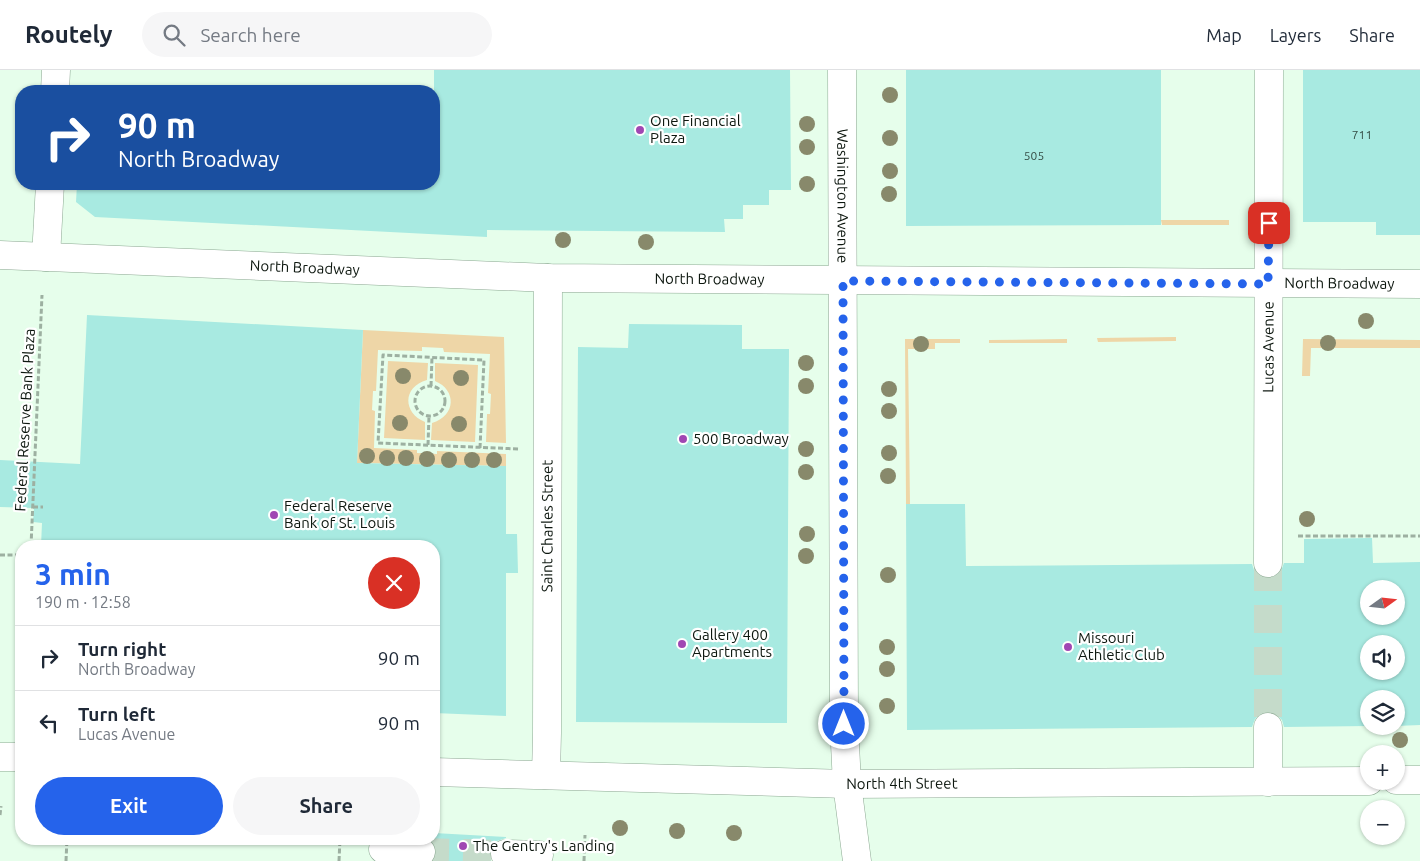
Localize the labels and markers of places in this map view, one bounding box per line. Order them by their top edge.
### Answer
place label: One Financial Plaza [650,112,741,146]
marker: One Financial Plaza [634,124,646,136]
pin [1248,202,1290,244]
place label: 500 Broadway [693,430,789,447]
marker: 500 Broadway [677,433,689,445]
place label: Federal Reserve Bank of St. Louis [284,497,395,531]
marker: Federal Reserve Bank of St. Louis [268,509,280,521]
place label: Gallery 400 Apartments [692,626,772,660]
place label: Missouri Athletic Club [1078,629,1165,663]
marker: Gallery 400 Apartments [676,638,688,650]
marker: Missouri Athletic Club [1062,641,1074,653]
place label: The Gentry's Landing [473,837,615,854]
marker: The Gentry's Landing [457,840,469,852]

